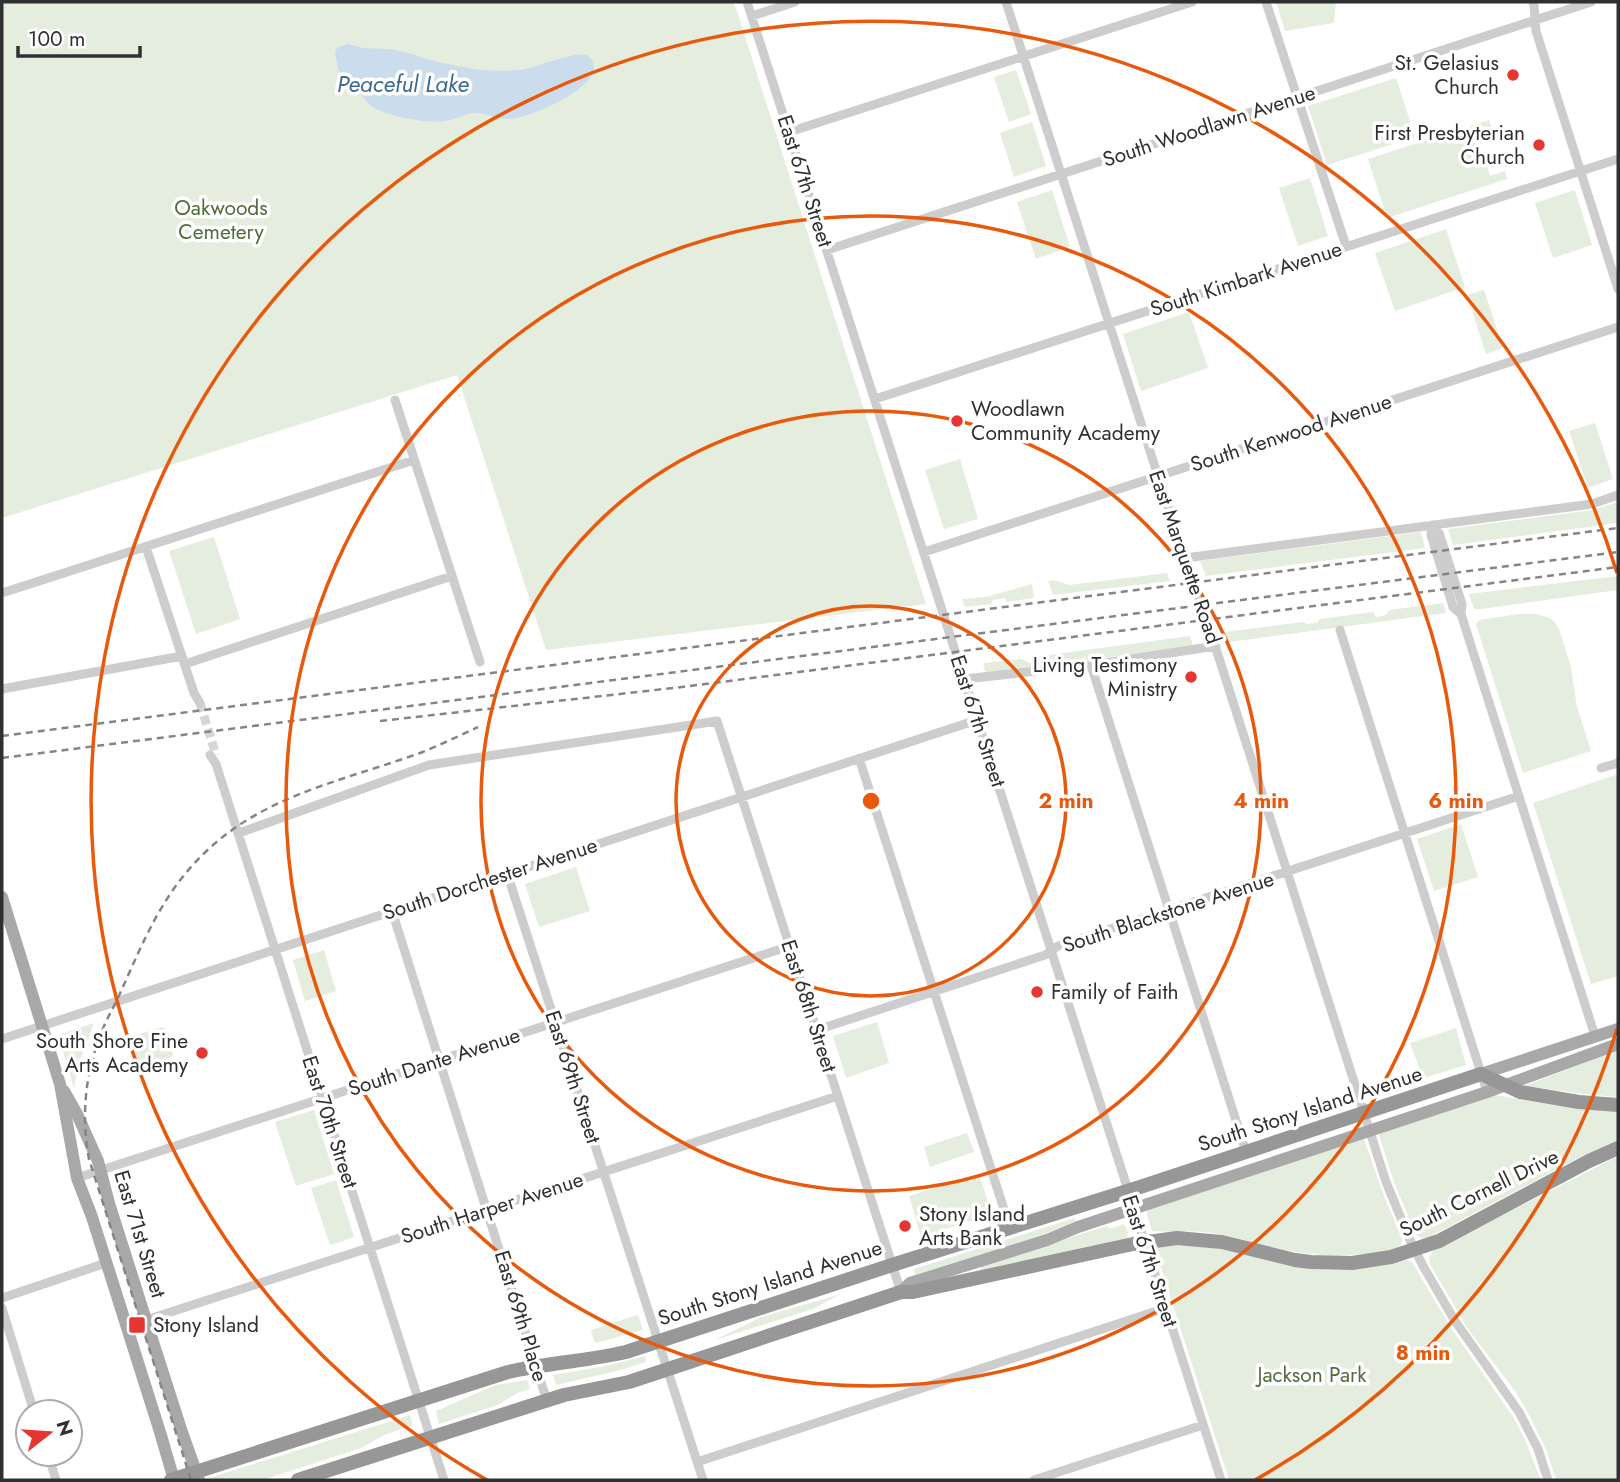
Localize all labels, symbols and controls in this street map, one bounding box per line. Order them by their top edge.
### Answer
scale bar [18,14,140,58]
text: 100 m [28,24,85,54]
place label: St. Gelasius Church [1394,48,1499,102]
water label: Peaceful Lake [337,67,469,101]
marker: St. Gelasius Church [1505,67,1521,83]
street label: South Woodlawn Avenue [1099,77,1319,175]
street label: East 67th Street [770,111,840,251]
place label: First Presbyterian Church [1374,118,1525,172]
marker: First Presbyterian Church [1531,137,1547,153]
park label: Oakwoods Cemetery [174,193,268,247]
street label: South Kimbark Avenue [1146,234,1346,324]
street label: South Kenwood Avenue [1187,386,1396,480]
place label: Woodlawn Community Academy [971,394,1161,448]
marker: Woodlawn Community Academy [949,413,965,429]
street label: East Marquette Road [1141,466,1229,648]
place label: Living Testimony Ministry [1033,650,1178,704]
street label: East 67th Street [943,651,1013,791]
marker: Living Testimony Ministry [1183,669,1199,685]
text: 2 min [1038,786,1094,816]
text: 4 min [1233,786,1289,816]
text: 6 min [1428,786,1484,816]
centre of rings [859,789,883,813]
street label: South Dorchester Avenue [379,830,601,928]
street label: South Blackstone Avenue [1058,864,1278,960]
street label: East 68th Street [773,936,845,1076]
place label: Family of Faith [1051,977,1178,1007]
marker: Family of Faith [1029,984,1045,1000]
street label: East 69th Street [537,1007,609,1147]
street label: South Dante Avenue [344,1020,524,1104]
place label: South Shore Fine Arts Academy [36,1026,189,1080]
marker: South Shore Fine Arts Academy [194,1045,210,1061]
street label: East 70th Street [294,1052,366,1192]
street label: South Stony Island Avenue [1194,1059,1426,1159]
street label: South Cornell Drive [1394,1141,1564,1245]
street label: South Harper Avenue [397,1164,587,1252]
street label: East 71st Street [106,1167,174,1301]
street label: East 67th Street [1115,1191,1185,1331]
place label: Stony Island Arts Bank [919,1199,1025,1253]
marker: Stony Island Arts Bank [897,1218,913,1234]
street label: South Stony Island Avenue [654,1233,886,1333]
street label: East 69th Place [487,1247,555,1385]
place label: Stony Island [153,1310,259,1340]
marker: Stony Island [127,1315,147,1335]
text: 8 min [1396,1338,1450,1368]
park label: Jackson Park [1254,1360,1367,1390]
north arrow [14,1398,84,1468]
text: N [50,1417,80,1439]

